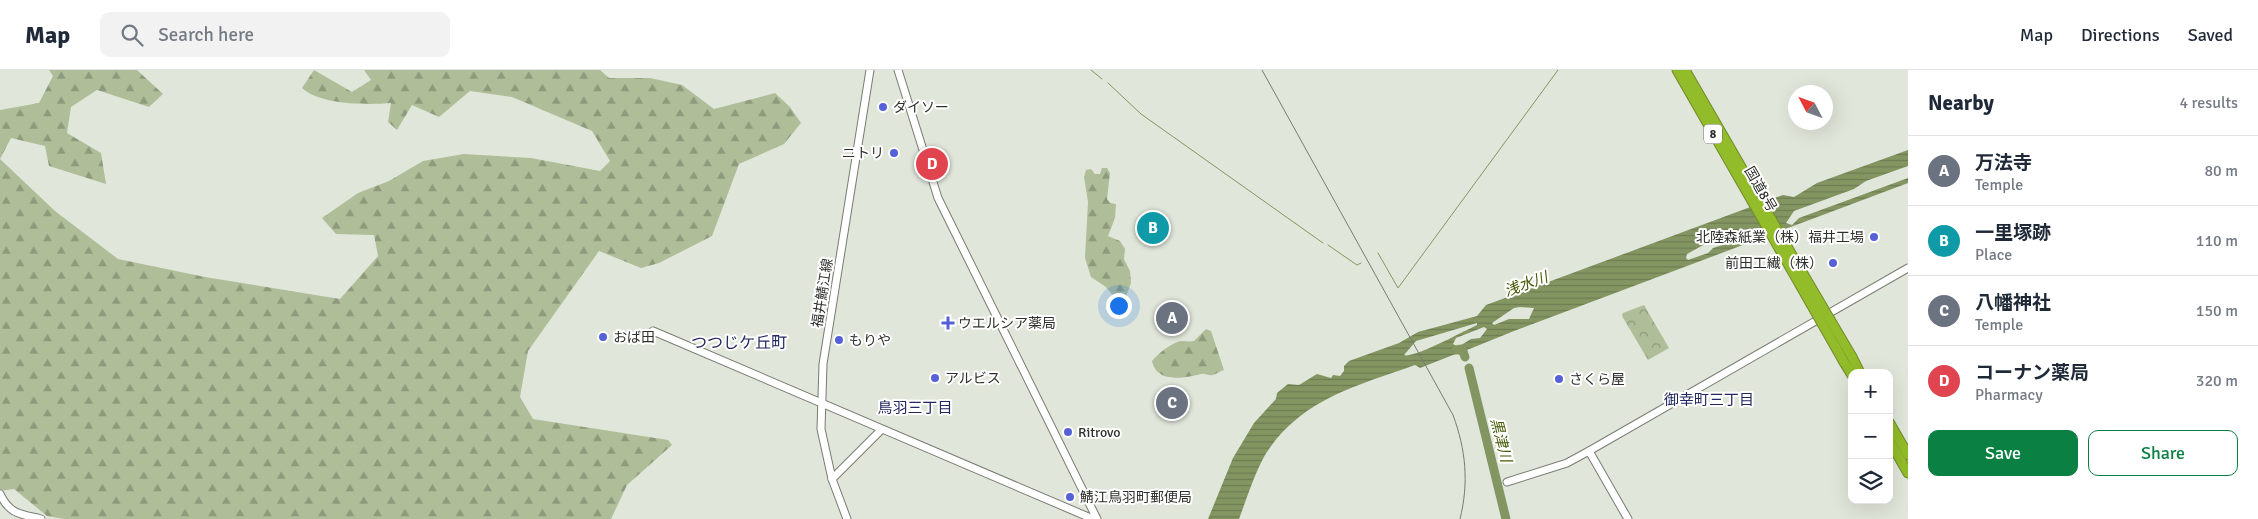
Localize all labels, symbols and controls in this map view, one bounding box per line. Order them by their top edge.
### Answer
search box [100,12,450,57]
text: Map [25,20,70,50]
icon: search [118,21,146,49]
text: Search here [158,23,254,47]
text: Map [2020,24,2053,46]
text: Directions [2081,24,2160,46]
text: Saved [2188,24,2233,46]
north arrow [1788,85,1833,130]
text: Nearby [1928,90,1994,116]
text: 4 results [2179,93,2238,113]
place label: ダイソー [893,99,949,116]
marker: ダイソー [877,101,889,113]
road number: 8 [1704,124,1722,144]
place label: ニトリ [842,145,884,162]
pin: D [916,145,948,183]
marker: ニトリ [888,147,900,159]
text: 万法寺 [1975,151,2032,175]
text: A [1939,161,1949,181]
text: 80 m [2204,161,2238,181]
street label: 国道8号 [1741,164,1780,215]
text: Temple [1975,175,2023,195]
pin: B [1137,209,1169,247]
text: 一里塚跡 [1975,221,2051,245]
place label: 北陸森紙業（株）福井工場 [1696,229,1864,246]
marker: 北陸森紙業（株）福井工場 [1868,231,1880,243]
text: B [1939,231,1949,251]
text: 110 m [2196,231,2238,251]
text: Place [1975,245,2012,265]
place label: 前田工繊（株） [1725,255,1823,272]
street label: 福井鯖江線 [809,257,836,329]
marker: 前田工繊（株） [1827,257,1839,269]
water label: 浅水川 [1502,267,1552,300]
text: 八幡神社 [1975,291,2051,315]
your location [1106,293,1132,319]
pin: A [1156,299,1188,337]
text: C [1939,301,1949,321]
text: 150 m [2196,301,2238,321]
place label: ウエルシア薬局 [958,315,1056,332]
text: Temple [1975,315,2023,335]
marker: ウエルシア薬局 [942,317,954,329]
place label: おば田 [613,329,655,346]
marker: おば田 [597,331,609,343]
place label: もりや [849,332,891,349]
district label: つつじケ丘町 [691,333,787,353]
marker: もりや [833,334,845,346]
text: コーナン薬局 [1975,361,2089,385]
map controls [1848,369,1893,504]
button: + [1848,369,1893,414]
place label: アルビス [945,370,1001,387]
place label: さくら屋 [1569,371,1625,388]
text: D [1939,371,1949,391]
text: 320 m [2196,371,2238,391]
marker: アルビス [929,372,941,384]
marker: さくら屋 [1553,373,1565,385]
pin: C [1156,384,1188,422]
text: Pharmacy [1975,385,2043,405]
district label: 御幸町三丁目 [1664,391,1754,409]
district label: 鳥羽三丁目 [877,399,953,417]
button: − [1848,414,1893,459]
water label: 黒津川 [1487,416,1516,466]
place label: Ritrovo [1078,424,1121,441]
marker: Ritrovo [1062,426,1074,438]
button: Save [1928,430,2078,476]
button: Share [2088,430,2238,476]
button: layers [1848,459,1893,504]
place label: 鯖江鳥羽町郵便局 [1080,489,1192,506]
marker: 鯖江鳥羽町郵便局 [1064,491,1076,503]

